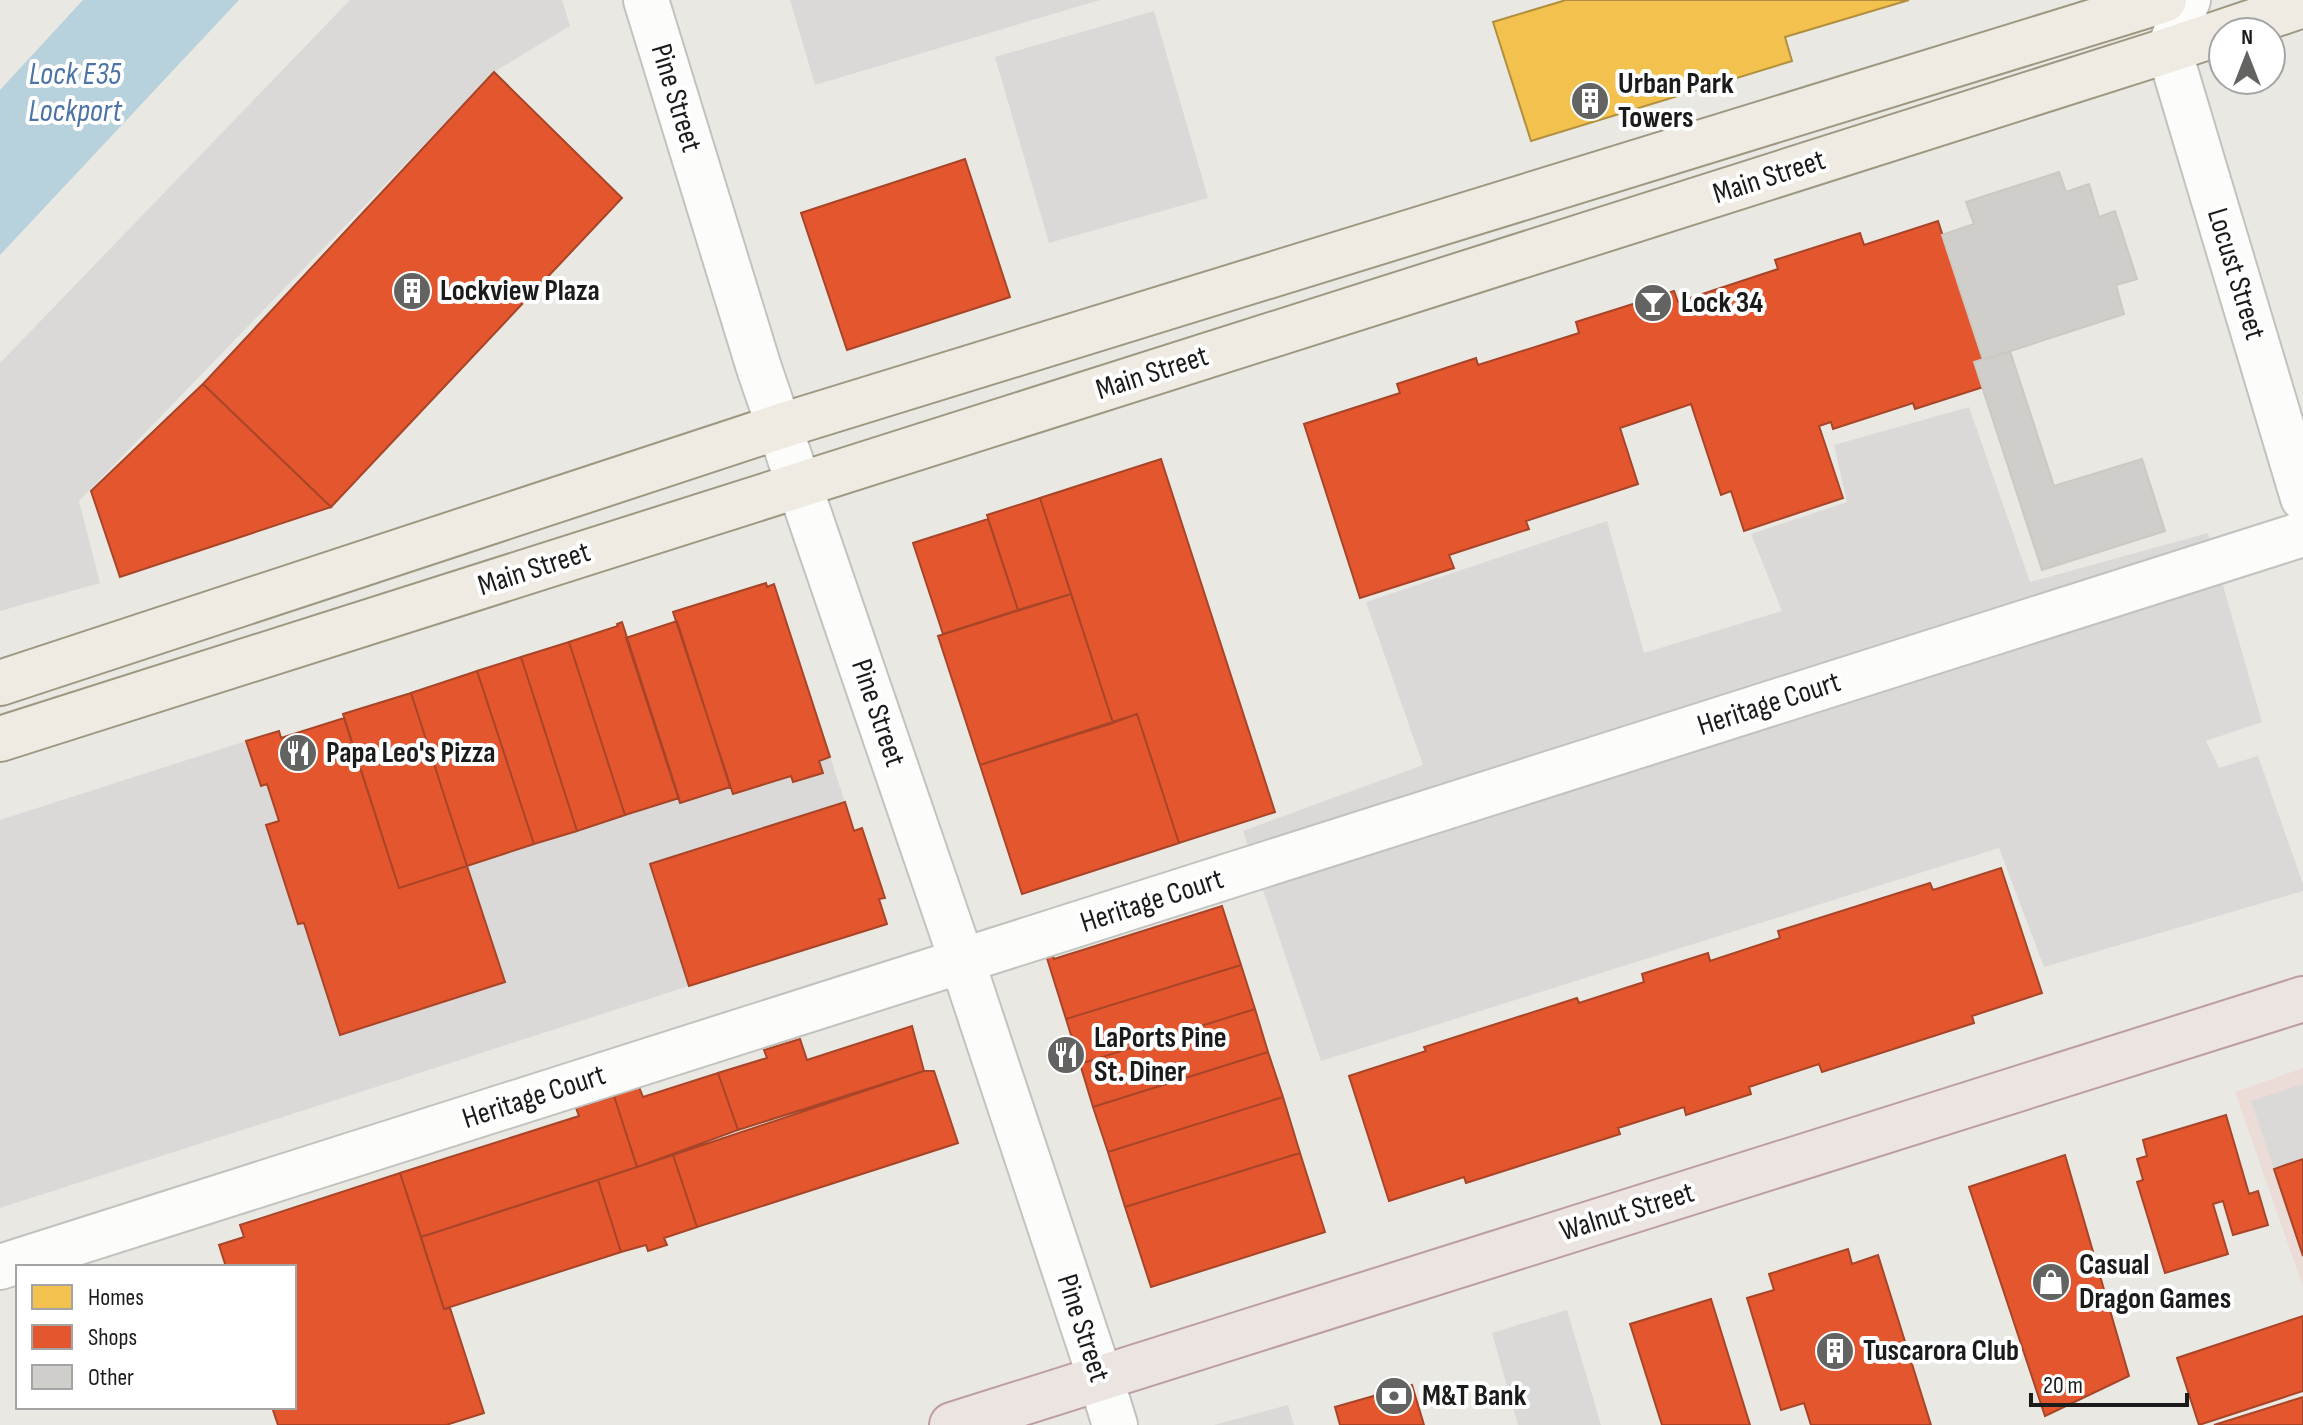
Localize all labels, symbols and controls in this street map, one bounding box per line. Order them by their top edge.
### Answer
north arrow [2207,16,2287,96]
text: N [2241,24,2253,51]
street label: Pine Street [643,40,709,156]
water label: Lock E35 Lockport [28,55,123,131]
place label: Urban Park Towers [1618,66,1734,136]
building icon: Urban Park Towers [1569,80,1611,122]
street label: Main Street [1708,142,1830,212]
street label: Locust Street [2199,204,2273,344]
building icon: Lockview Plaza [391,270,433,312]
place label: Lockview Plaza [440,273,600,309]
bar icon: Lock 34 [1632,282,1674,324]
place label: Lock 34 [1681,285,1763,321]
street label: Main Street [1091,338,1213,408]
street label: Main Street [473,534,595,604]
street label: Pine Street [843,655,913,771]
street label: Heritage Court [1693,664,1845,744]
restaurant icon: Papa Leo's Pizza [277,732,319,774]
place label: Papa Leo's Pizza [326,735,496,771]
street label: Heritage Court [1076,861,1228,941]
place label: LaPorts Pine St. Diner [1094,1020,1227,1090]
restaurant icon: LaPorts Pine St. Diner [1045,1034,1087,1076]
street label: Heritage Court [458,1057,610,1137]
street label: Walnut Street [1556,1175,1698,1249]
place label: Casual Dragon Games [2079,1247,2231,1317]
shop icon: Casual Dragon Games [2030,1261,2072,1303]
legend [16,1265,296,1409]
street label: Pine Street [1049,1270,1117,1386]
text: Homes [88,1283,144,1312]
text: Shops [88,1323,137,1352]
building icon: Tuscarora Club [1814,1330,1856,1372]
place label: Tuscarora Club [1863,1333,2019,1369]
scale bar [2031,1357,2187,1407]
text: Other [88,1363,134,1392]
text: 20 m [2043,1371,2083,1400]
bank icon: M&T Bank [1373,1375,1415,1417]
place label: M&T Bank [1422,1378,1527,1414]

